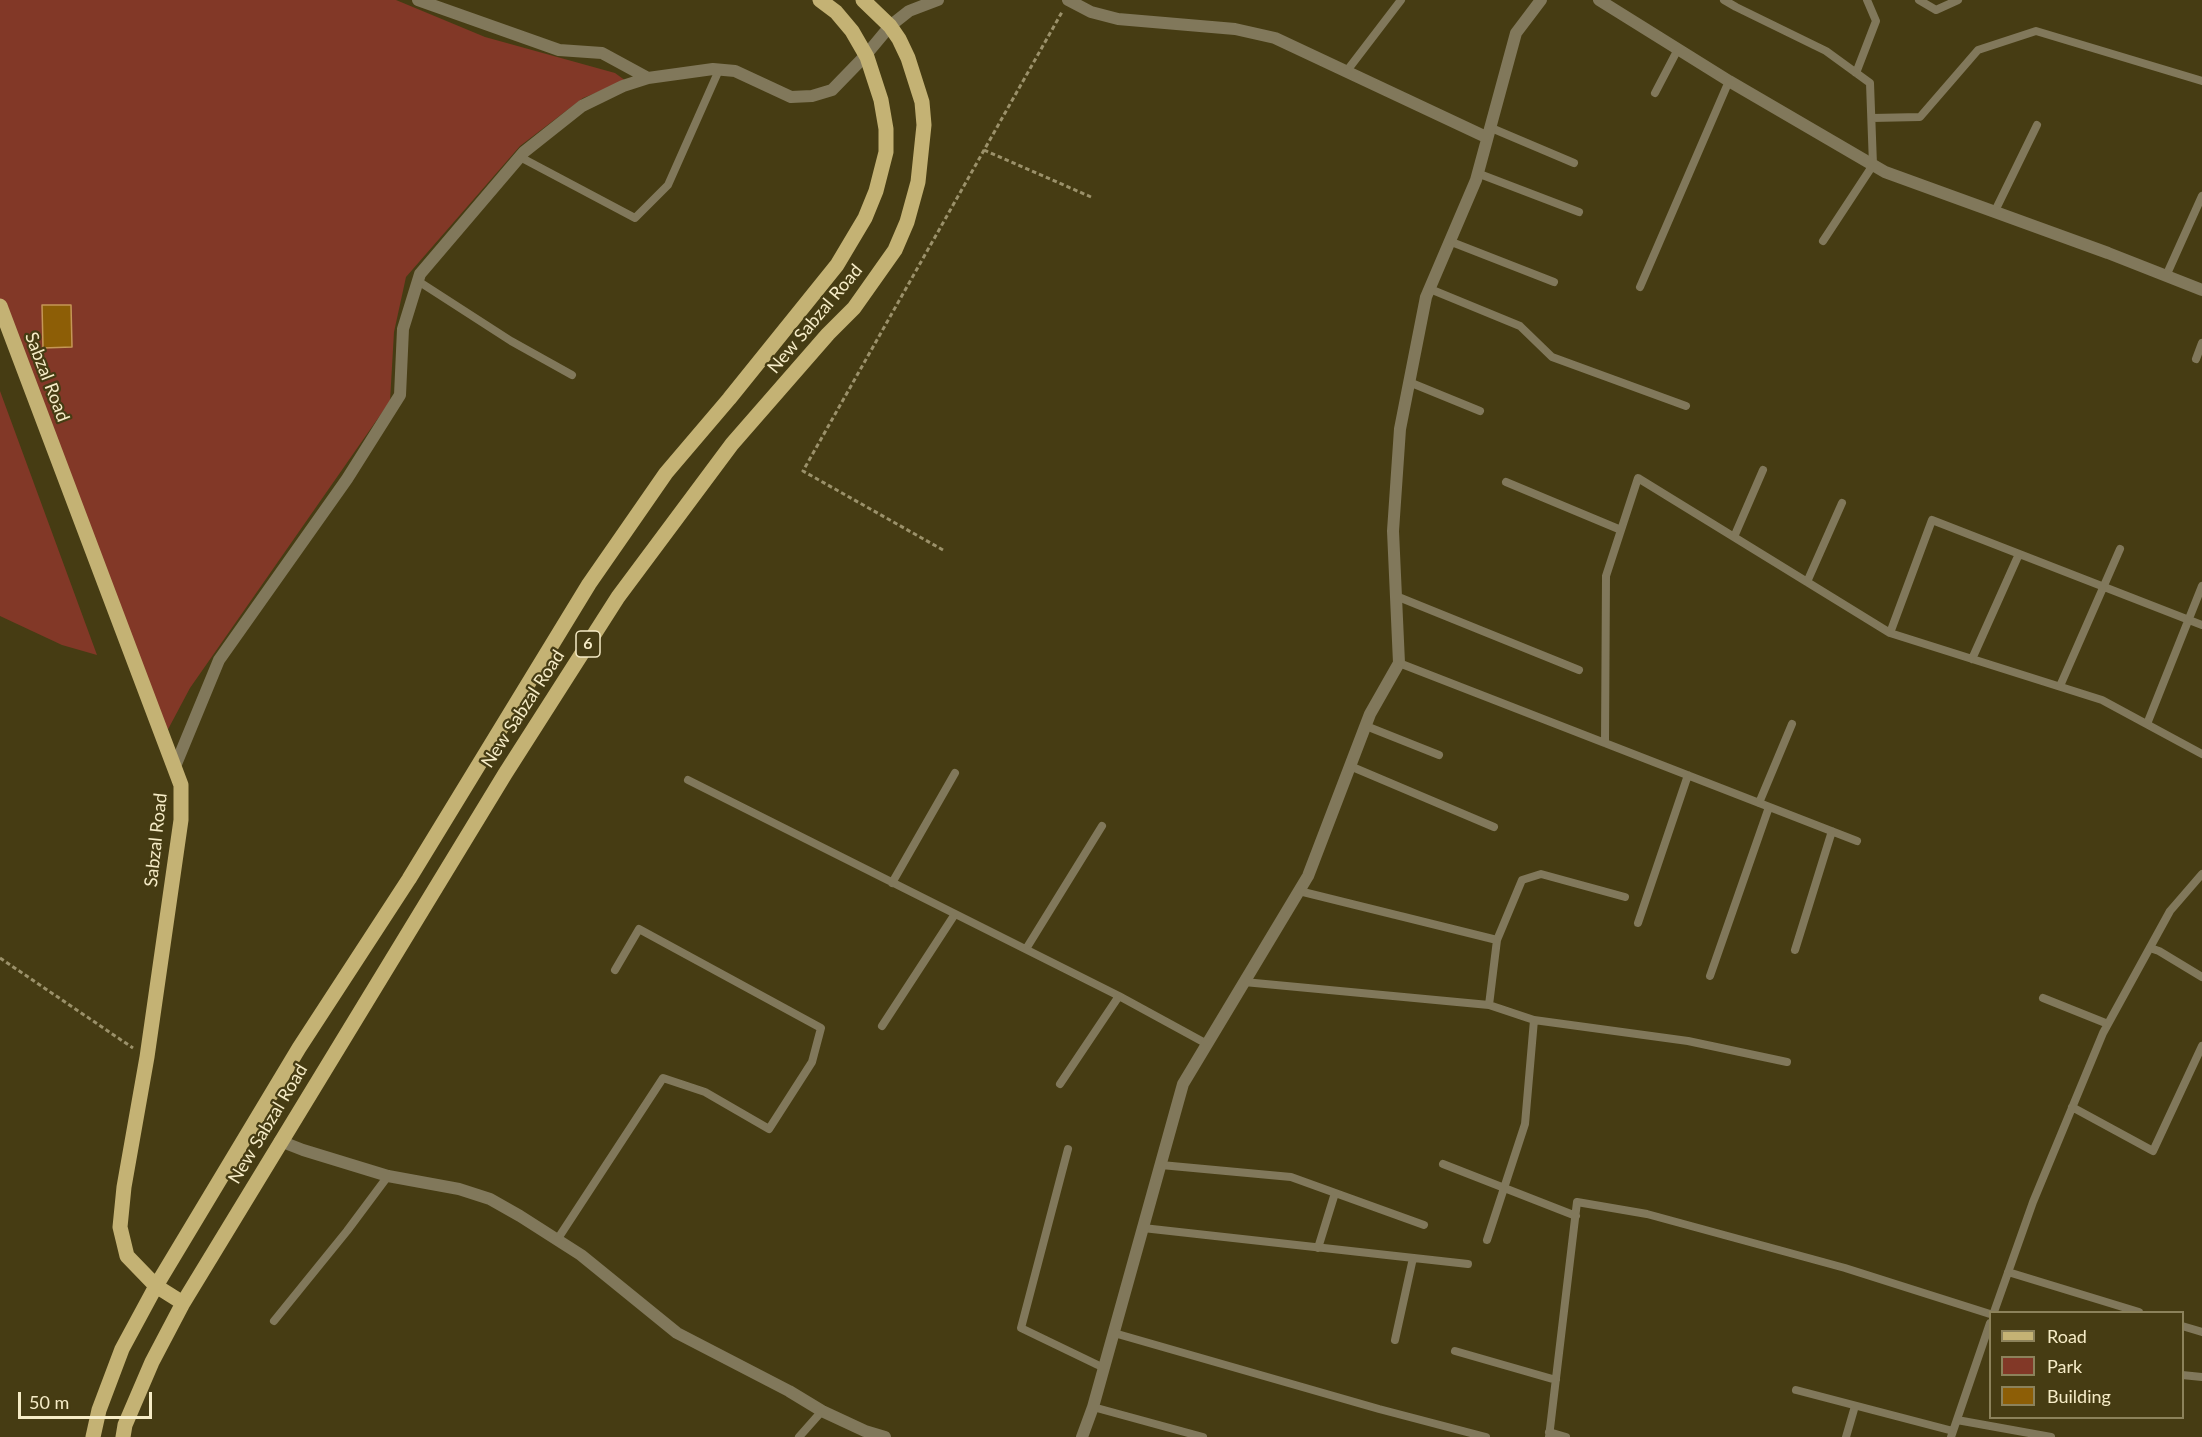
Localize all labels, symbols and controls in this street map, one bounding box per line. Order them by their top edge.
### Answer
street label: New Sabzal Road [763,260,867,378]
street label: Sabzal Road [20,329,74,425]
road number: 6 [576,631,600,657]
street label: New Sabzal Road [477,646,569,772]
street label: Sabzal Road [140,792,172,888]
street label: New Sabzal Road [224,1060,312,1188]
legend [1989,1311,2184,1419]
text: Road [2047,1325,2087,1347]
text: Park [2047,1355,2082,1377]
scale bar [21,1380,154,1418]
text: Building [2047,1385,2111,1407]
text: 50 m [29,1391,69,1413]

